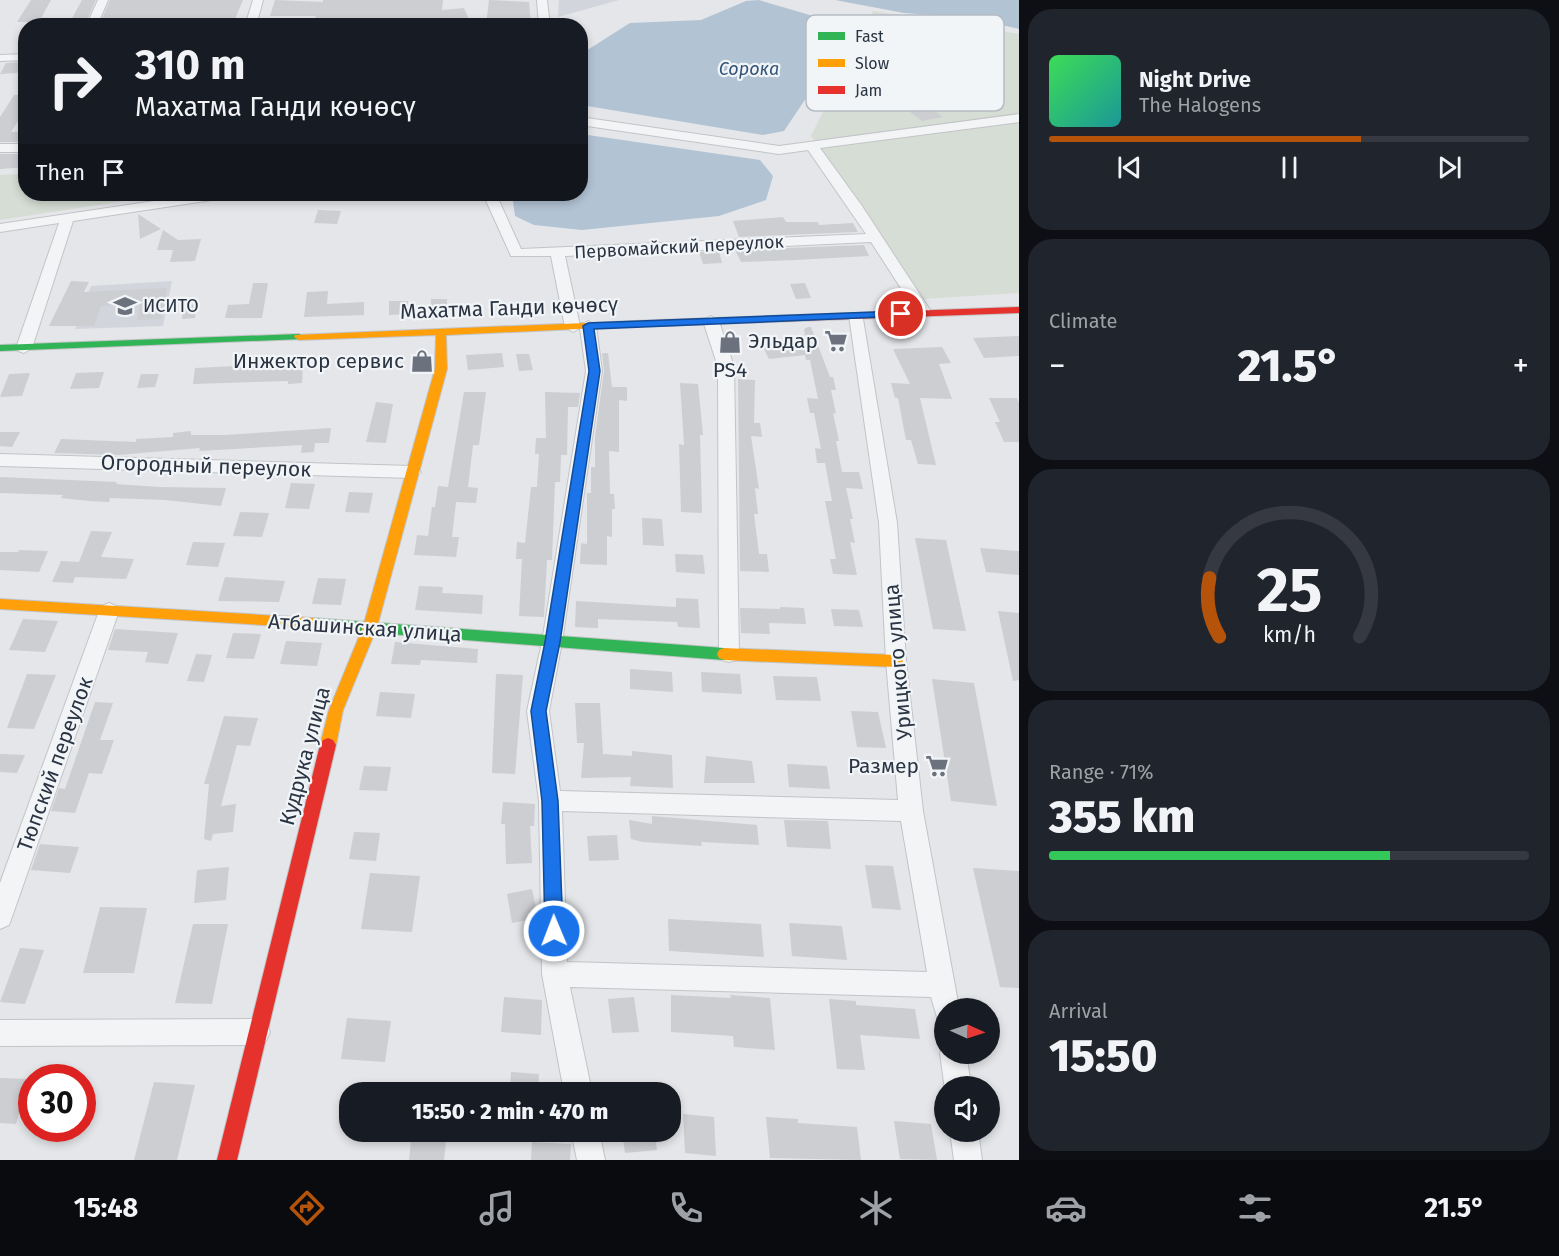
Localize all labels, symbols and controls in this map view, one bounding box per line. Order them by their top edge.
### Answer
legend [806,15,1004,111]
text: Fast [855,27,884,46]
text: 310 m [135,40,245,90]
icon: right [36,42,114,120]
text: Slow [855,54,890,73]
water label: Сорока [719,58,779,80]
text: Night Drive [1139,66,1251,93]
text: Jam [855,81,882,100]
text: Махатма Ганди көчөсү [135,91,416,123]
text: The Halogens [1139,93,1261,117]
icon: previous [1113,151,1146,184]
icon: pause [1273,151,1306,184]
icon: next [1433,151,1466,184]
icon: arrive [97,156,130,189]
text: Then [36,159,85,186]
street label: Первомайский переулок [574,230,785,263]
pin [875,288,926,339]
street label: Махатма Ганди көчөсү [399,291,619,325]
school or university icon: ИСИТО [112,293,138,319]
place label: ИСИТО [143,295,199,317]
icon: arrive [884,297,917,330]
text: Climate [1049,309,1117,333]
place label: Эльдар [748,328,818,354]
supermarket icon: Эльдар [823,328,849,354]
shop icon: PS4 [717,329,743,355]
text: 21.5° [1238,339,1340,393]
text: − [1049,346,1066,386]
text: + [1513,346,1529,386]
place label: Инжектор сервис [233,348,404,374]
shop icon: Инжектор сервис [409,348,435,374]
place label: PS4 [713,357,747,383]
street label: Огородный переулок [100,449,312,483]
text: 25 [1256,553,1322,628]
street label: Урицкого улица [878,583,918,741]
street label: Атбашинская улица [267,608,463,648]
text: km/h [1262,622,1316,648]
street label: Тюпский переулок [11,673,99,855]
street label: Кудрука улица [274,684,336,828]
place label: Размер [848,753,919,779]
supermarket icon: Размер [924,753,950,779]
text: Range · 71% [1049,760,1154,784]
text: 355 km [1049,790,1195,844]
position arrow [522,899,586,963]
north arrow [934,998,1000,1064]
map controls [934,998,1000,1142]
text: Arrival [1049,999,1108,1023]
text: 15:50 [1049,1029,1157,1083]
speed limit sign: 30 [18,1064,96,1142]
button: sound [934,1076,1000,1142]
text: 15:50 · 2 min · 470 m [412,1098,608,1125]
icon: directions [286,1187,328,1229]
icon: music [476,1187,518,1229]
icon: phone [665,1187,707,1229]
icon: climate [855,1187,897,1229]
icon: car [1045,1187,1087,1229]
icon: filters [1234,1187,1276,1229]
text: 15:48 [74,1192,138,1224]
text: 21.5° [1424,1192,1485,1224]

